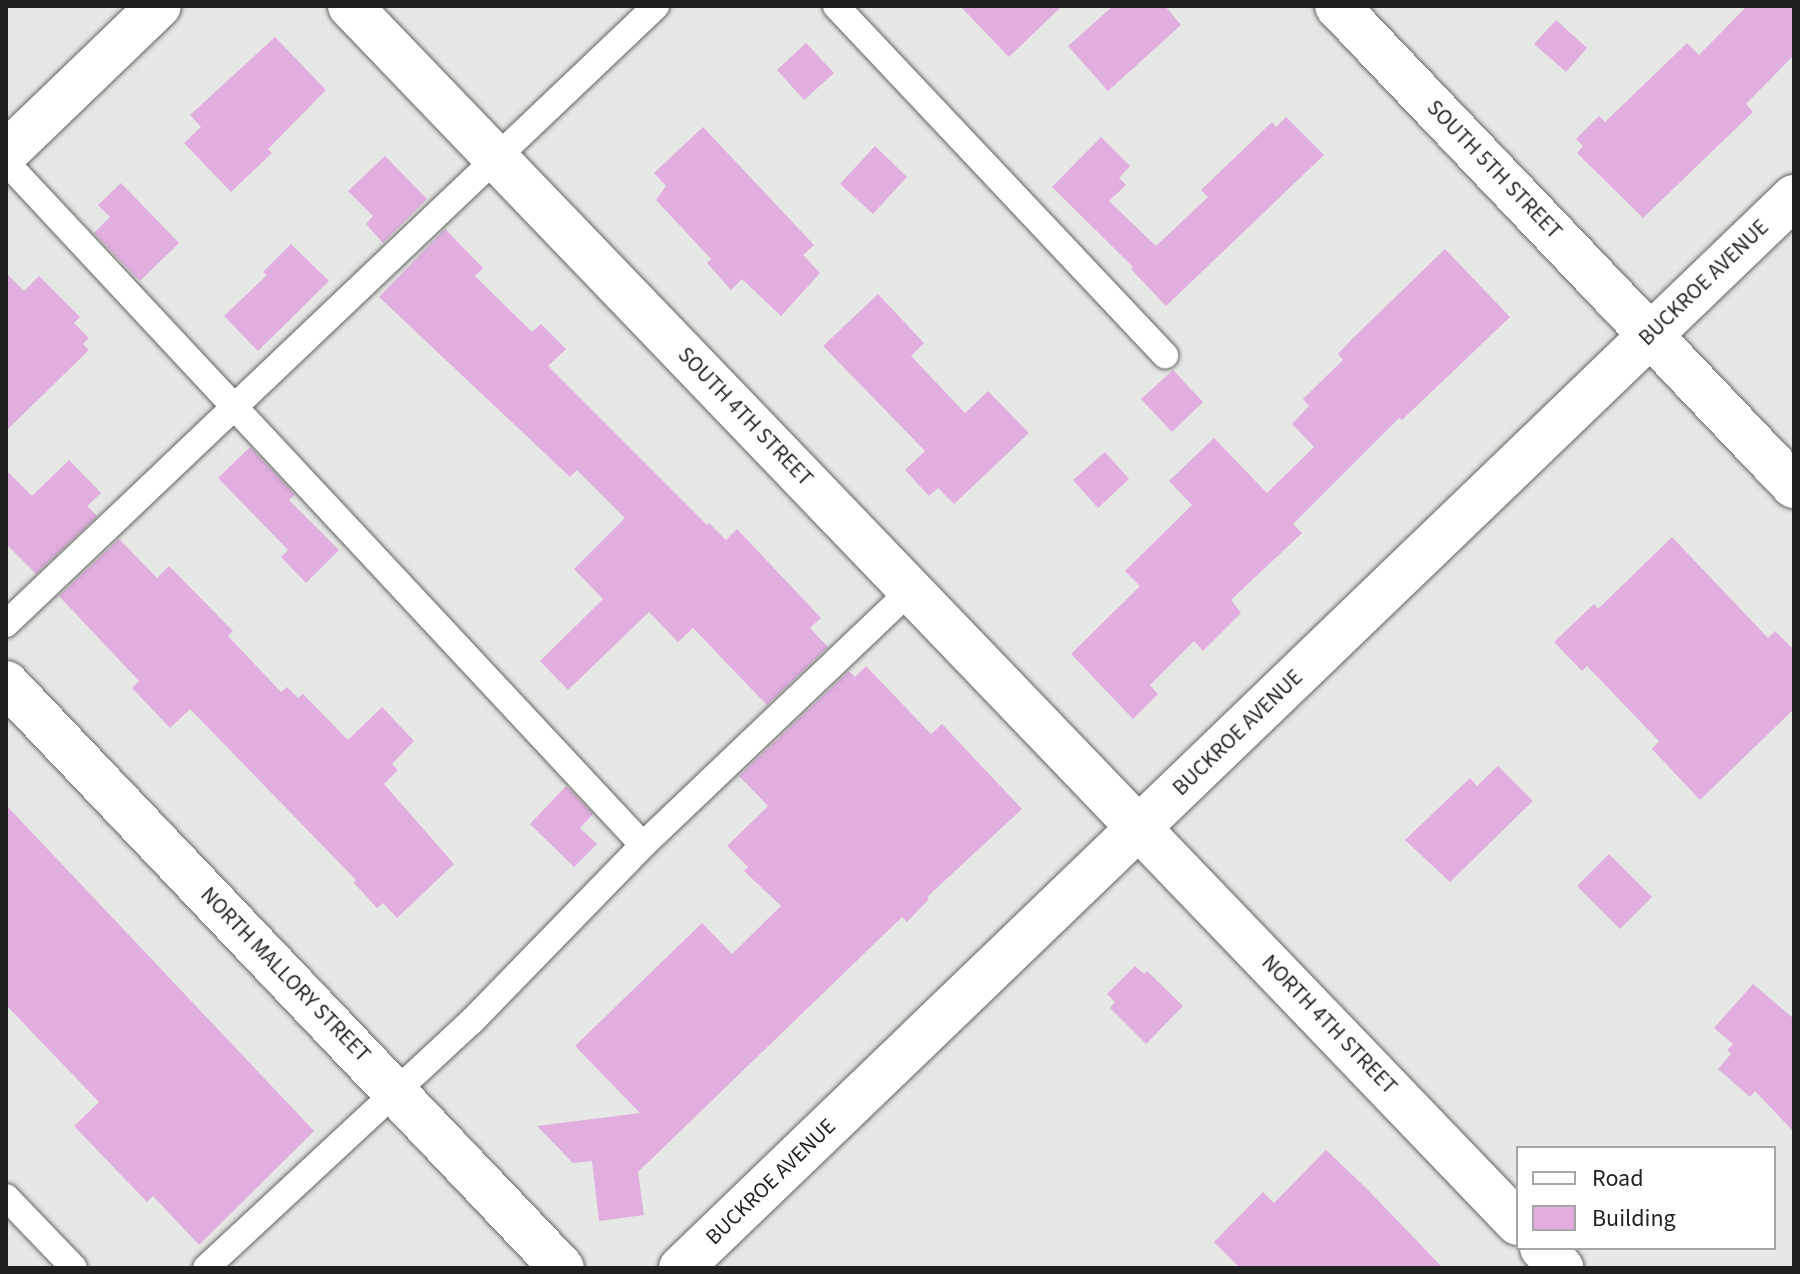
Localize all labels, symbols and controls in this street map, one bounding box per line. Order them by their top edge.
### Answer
street label: SOUTH 5TH STREET [1421,95,1567,245]
street label: BUCKROE AVENUE [1634,214,1774,352]
street label: SOUTH 4TH STREET [672,342,818,492]
street label: BUCKROE AVENUE [1168,664,1308,802]
street label: NORTH MALLORY STREET [195,882,375,1068]
street label: NORTH 4TH STREET [1256,950,1402,1100]
street label: BUCKROE AVENUE [701,1113,841,1251]
legend [1516,1146,1776,1250]
text: Road [1592,1161,1644,1196]
text: Building [1592,1201,1676,1236]

